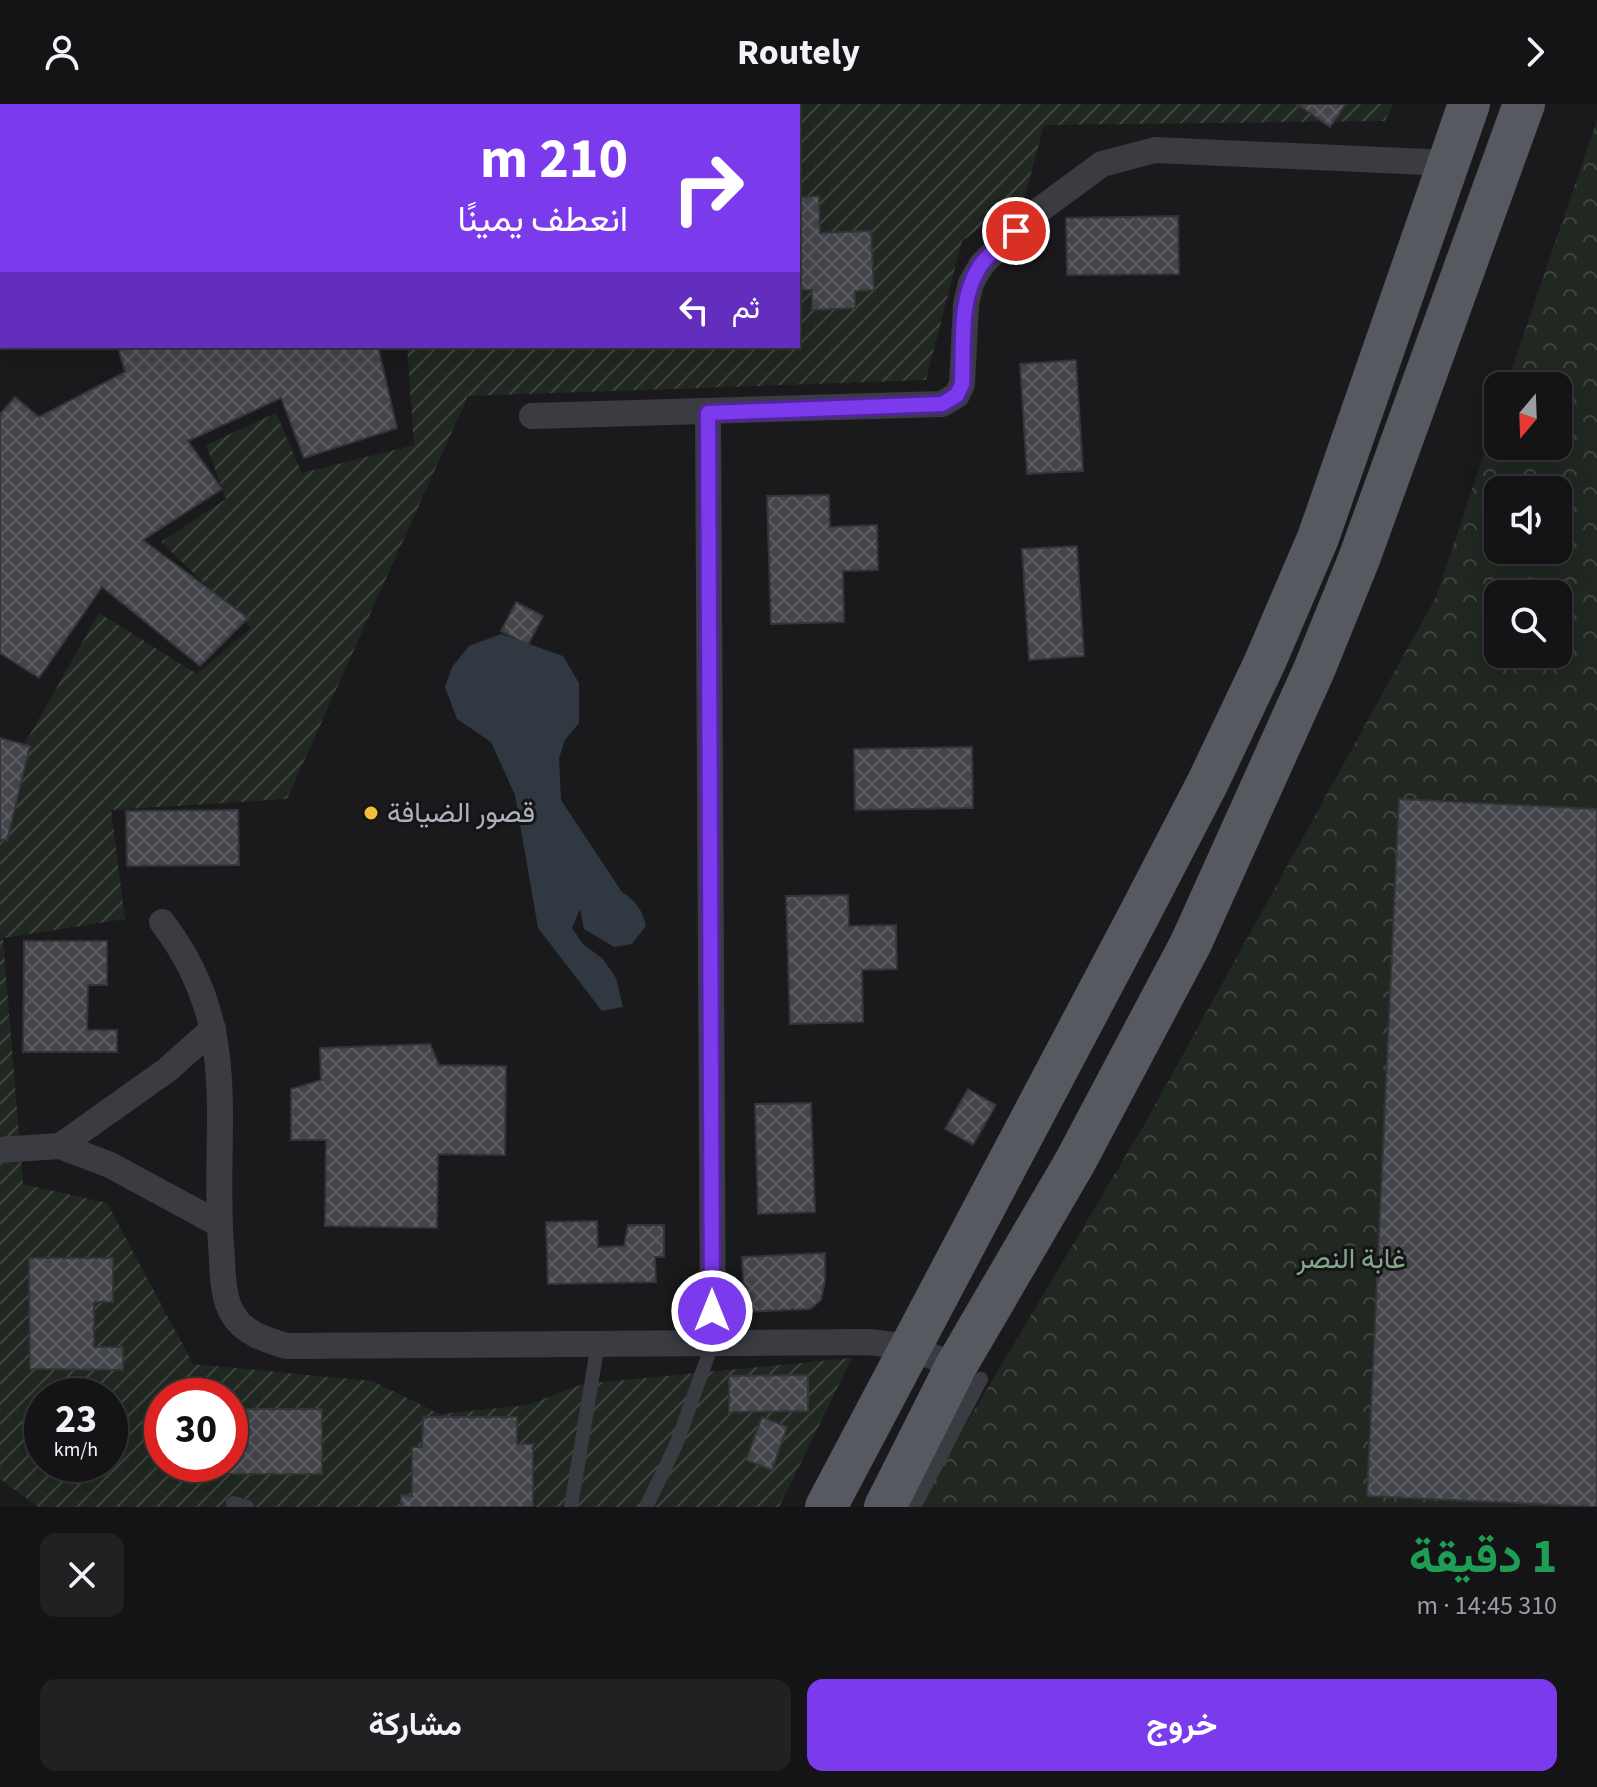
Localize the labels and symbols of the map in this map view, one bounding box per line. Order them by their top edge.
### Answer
pin [982,197,1050,265]
north arrow [1484,372,1572,460]
place label: قصور الضيافة [387,793,535,833]
marker: قصور الضيافة [362,804,380,822]
park label: غابة النصر [1295,1239,1406,1279]
position arrow [670,1269,754,1353]
speed limit sign: 30 [144,1378,248,1482]

